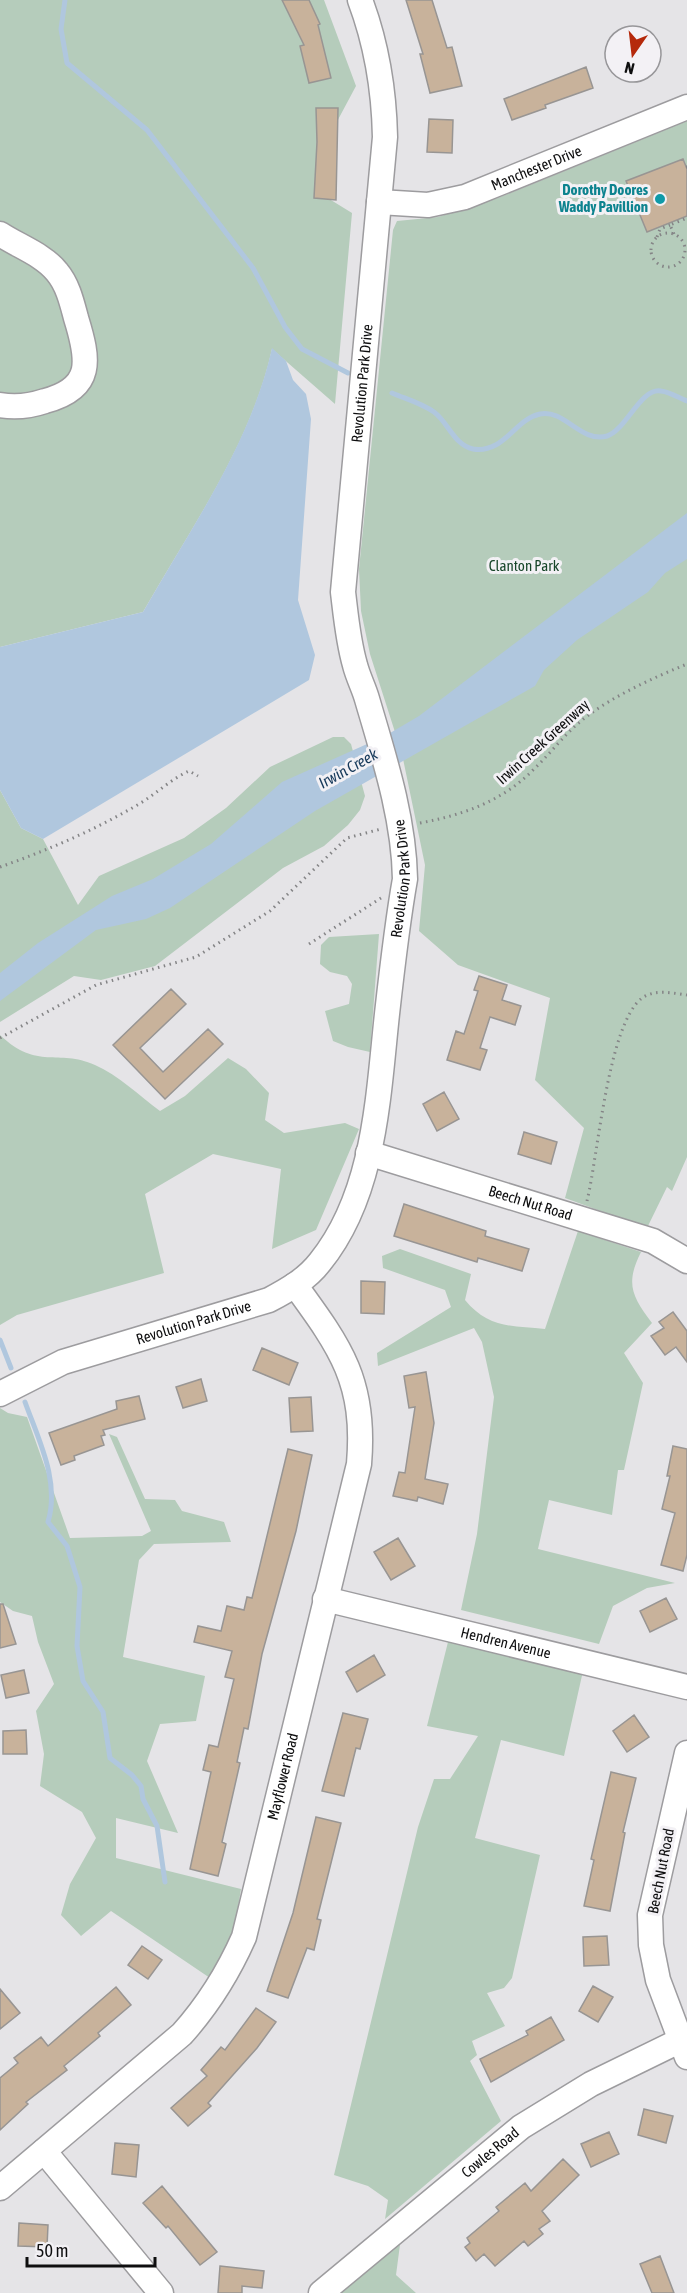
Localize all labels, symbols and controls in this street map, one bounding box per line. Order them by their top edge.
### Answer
north arrow [603,24,663,84]
text: N [623,59,636,78]
street label: Manchester Drive [489,142,584,193]
place label: Dorothy Doores Waddy Pavillion [558,181,649,215]
marker: Dorothy Doores Waddy Pavillion [653,192,667,206]
street label: Revolution Park Drive [348,323,376,443]
park label: Clanton Park [489,557,560,574]
street label: Irwin Creek Greenway [493,696,592,788]
water label: Irwin Creek [315,744,381,792]
street label: Revolution Park Drive [387,818,413,939]
street label: Beech Nut Road [487,1182,575,1224]
street label: Revolution Park Drive [134,1297,253,1348]
street label: Hendren Avenue [459,1623,553,1662]
street label: Mayflower Road [264,1731,301,1822]
street label: Beech Nut Road [644,1827,677,1915]
street label: Cowles Road [458,2123,522,2181]
scale bar [27,2230,154,2268]
text: 50 m [36,2240,68,2261]

